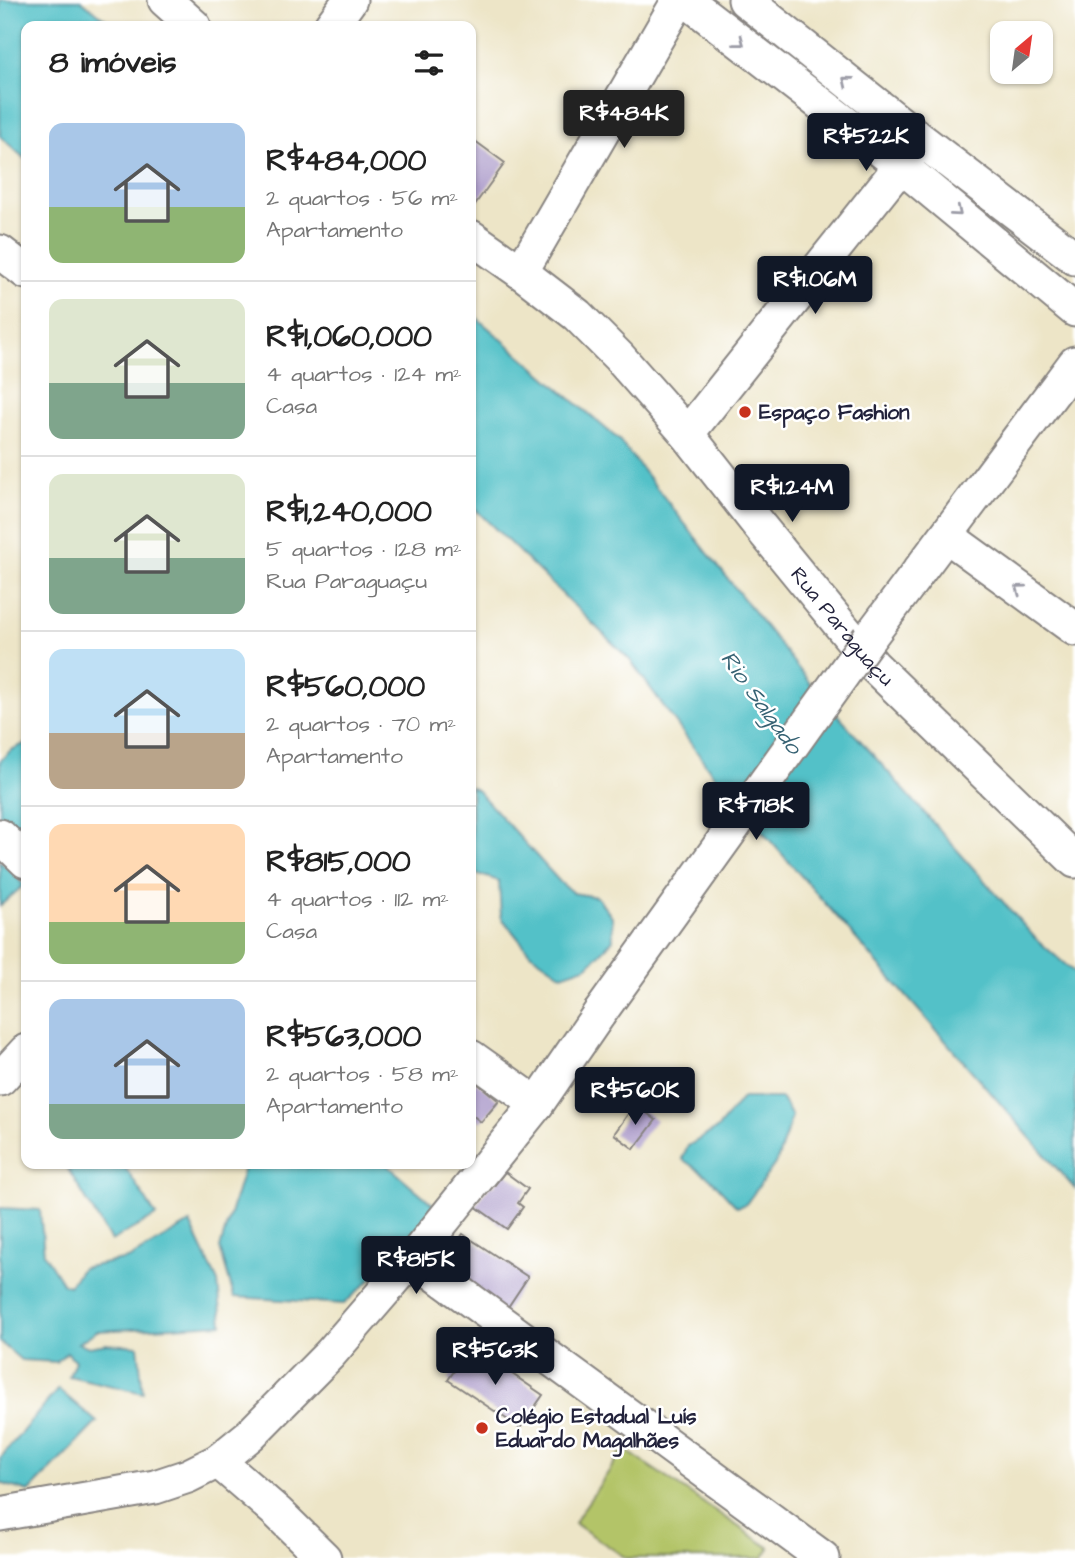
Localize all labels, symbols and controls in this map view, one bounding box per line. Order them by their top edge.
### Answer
north arrow [990,21,1054,84]
map controls [990,21,1053,84]
one-way arrow [732,33,744,46]
text: 8 imóveis [49,42,177,84]
icon: filters [410,44,448,82]
one-way arrow [842,77,855,90]
pin: R$484K [567,90,681,150]
text: R$484K [579,97,669,129]
pin: R$522K [809,114,923,173]
text: R$522K [823,120,909,152]
text: R$484,000 [266,140,427,182]
icon: home [105,151,189,235]
text: 2 quartos · 56 m² [266,182,458,214]
one-way arrow [949,204,962,216]
text: Apartamento [266,214,403,246]
pin: R$1.06M [750,256,880,316]
text: R$1.06M [773,263,857,295]
text: R$1,060,000 [266,316,432,358]
icon: home [105,327,189,411]
text: 4 quartos · 124 m² [266,358,462,390]
text: Casa [266,390,317,422]
place label: Espaço Fashion [759,398,910,428]
marker: Espaço Fashion [737,404,753,420]
pin: R$1.24M [727,464,857,524]
text: R$1.24M [750,471,834,503]
text: R$1,240,000 [266,491,432,533]
icon: home [105,502,189,586]
text: 5 quartos · 128 m² [266,533,462,565]
street label: Rua Paraguaçu [784,561,900,693]
text: Rua Paraguaçu [266,565,427,597]
one-way arrow [1015,584,1028,597]
water label: Rio Salgado [712,644,811,763]
text: R$560,000 [266,666,425,708]
icon: home [105,677,189,761]
text: 2 quartos · 70 m² [266,708,456,740]
text: Apartamento [266,740,403,772]
pin: R$718K [699,782,813,842]
text: R$718K [718,789,794,821]
text: R$815,000 [266,841,411,883]
icon: home [105,852,189,936]
text: 4 quartos · 112 m² [266,883,449,915]
text: Casa [266,915,317,947]
text: R$563,000 [266,1016,422,1058]
icon: home [105,1027,189,1111]
text: 2 quartos · 58 m² [266,1058,459,1090]
pin: R$560K [578,1068,692,1127]
text: R$560K [591,1074,679,1106]
text: Apartamento [266,1090,403,1122]
pin: R$815K [359,1236,473,1296]
text: R$815K [377,1243,455,1275]
pin: R$563K [438,1328,552,1387]
text: R$563K [452,1334,538,1366]
place label: Colégio Estadual Luís Eduardo Magalhães [496,1402,697,1457]
marker: Colégio Estadual Luís Eduardo Magalhães [474,1420,490,1436]

